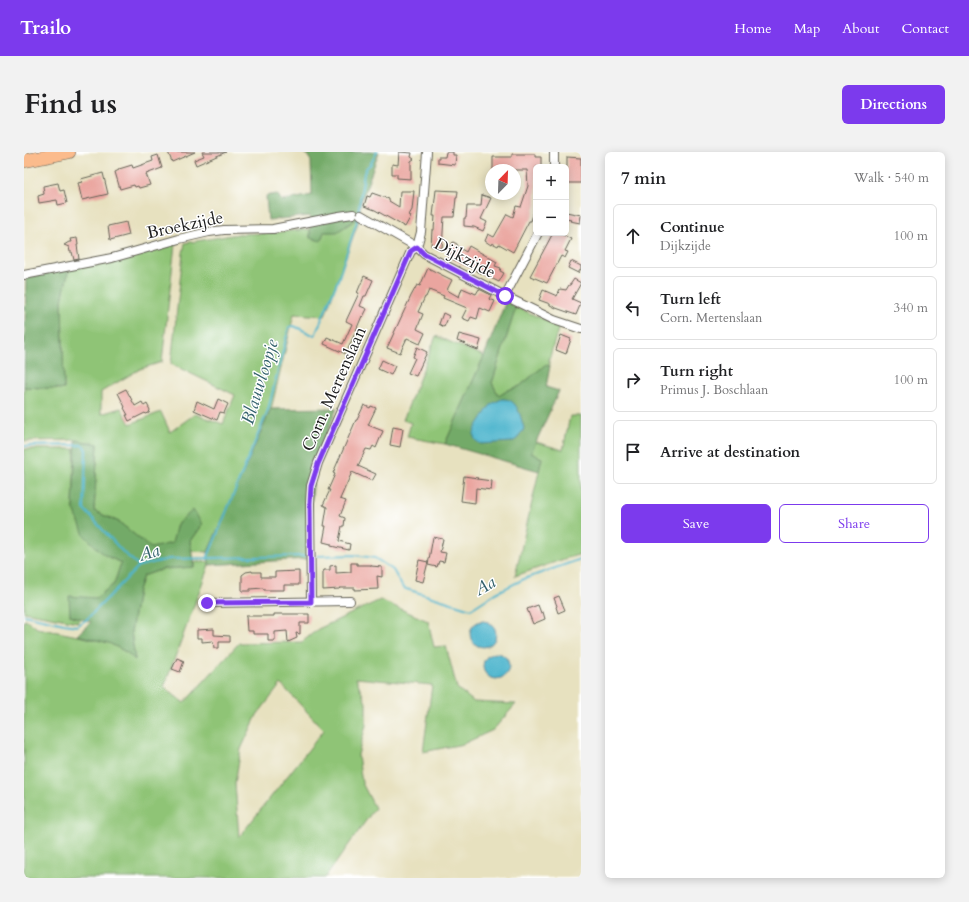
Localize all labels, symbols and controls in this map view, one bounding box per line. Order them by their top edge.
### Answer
text: Trailo [20,15,71,41]
text: Home [734,19,772,38]
text: Map [794,19,820,38]
text: About [842,19,879,38]
text: Contact [901,19,949,38]
text: Find us [24,85,117,123]
button: Directions [842,85,945,124]
north arrow [485,164,521,200]
map controls [533,164,569,236]
button: + [533,164,569,200]
text: 7 min [621,167,666,190]
text: Walk · 540 m [854,169,929,187]
button: − [533,200,569,236]
street label: Broekzijde [145,206,225,244]
text: Continue [660,217,725,237]
icon: ahead [622,225,644,247]
text: 100 m [894,227,928,245]
street label: Dijkzijde [430,232,500,284]
text: Dijkzijde [660,237,711,255]
route start [496,287,514,305]
text: Turn left [660,289,721,309]
icon: left [622,297,644,319]
text: 340 m [894,299,928,317]
text: Corn. Mertenslaan [660,309,762,327]
street label: Corn. Mertenslaan [296,323,372,455]
water label: Blauwloopje [235,335,285,428]
text: Turn right [660,361,733,381]
icon: right [622,369,644,391]
text: 100 m [894,371,928,389]
text: Primus J. Boschlaan [660,381,768,399]
icon: arrive [622,441,644,463]
text: Arrive at destination [660,442,800,462]
button: Save [621,504,771,543]
button: Share [779,504,929,543]
water label: Aa [134,538,163,568]
water label: Aa [469,570,500,603]
route end [198,594,216,612]

